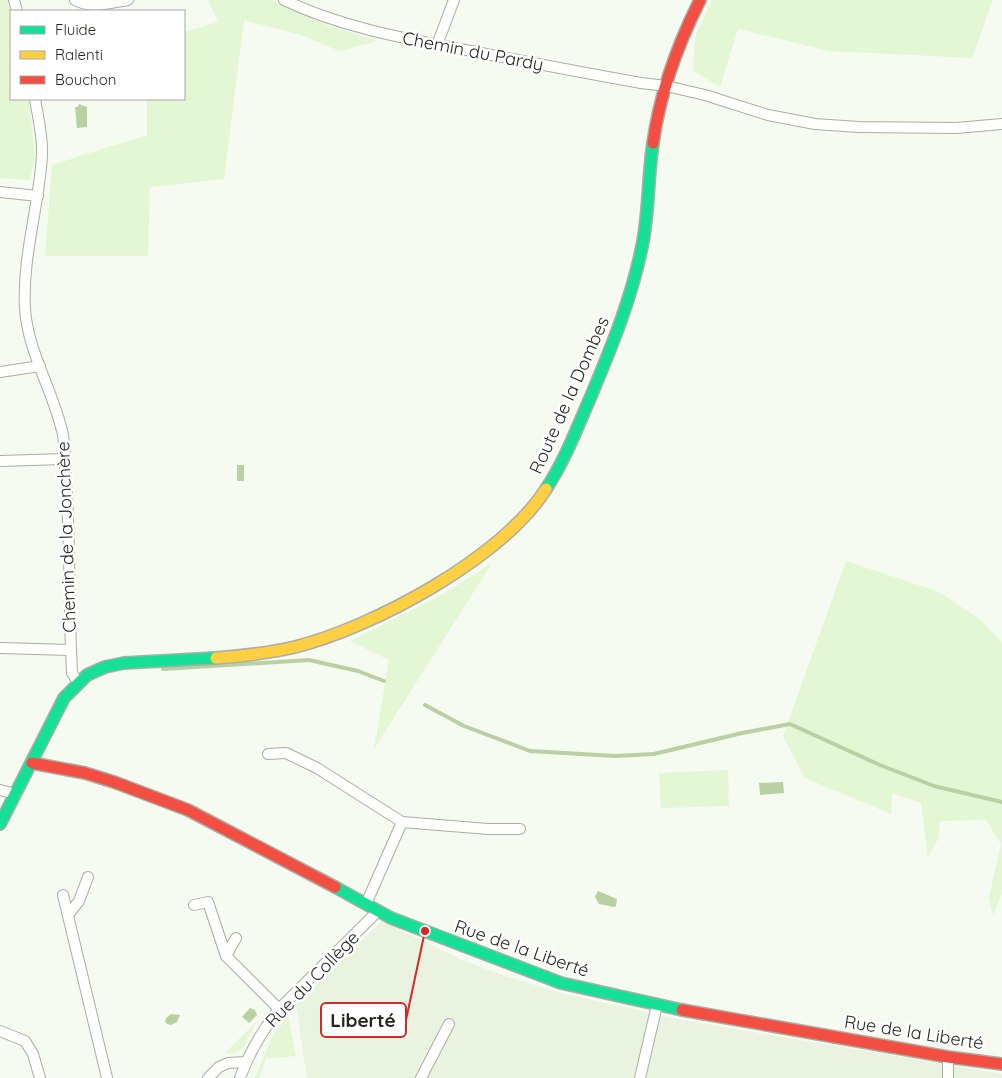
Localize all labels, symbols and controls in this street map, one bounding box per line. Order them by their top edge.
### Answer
legend [10,10,185,100]
text: Fluide [55,20,96,39]
street label: Chemin du Pardy [400,26,546,76]
text: Ralenti [55,45,103,64]
text: Bouchon [55,70,116,89]
street label: Route de la Dombes [524,313,614,477]
street label: Chemin de la Jonchère [51,441,81,633]
street label: Rue de la Liberté [452,914,592,982]
street label: Rue du Collège [260,926,364,1032]
callout: Liberté [321,1003,406,1037]
text: Liberté [330,1008,396,1032]
street label: Rue de la Liberté [843,1010,985,1054]

